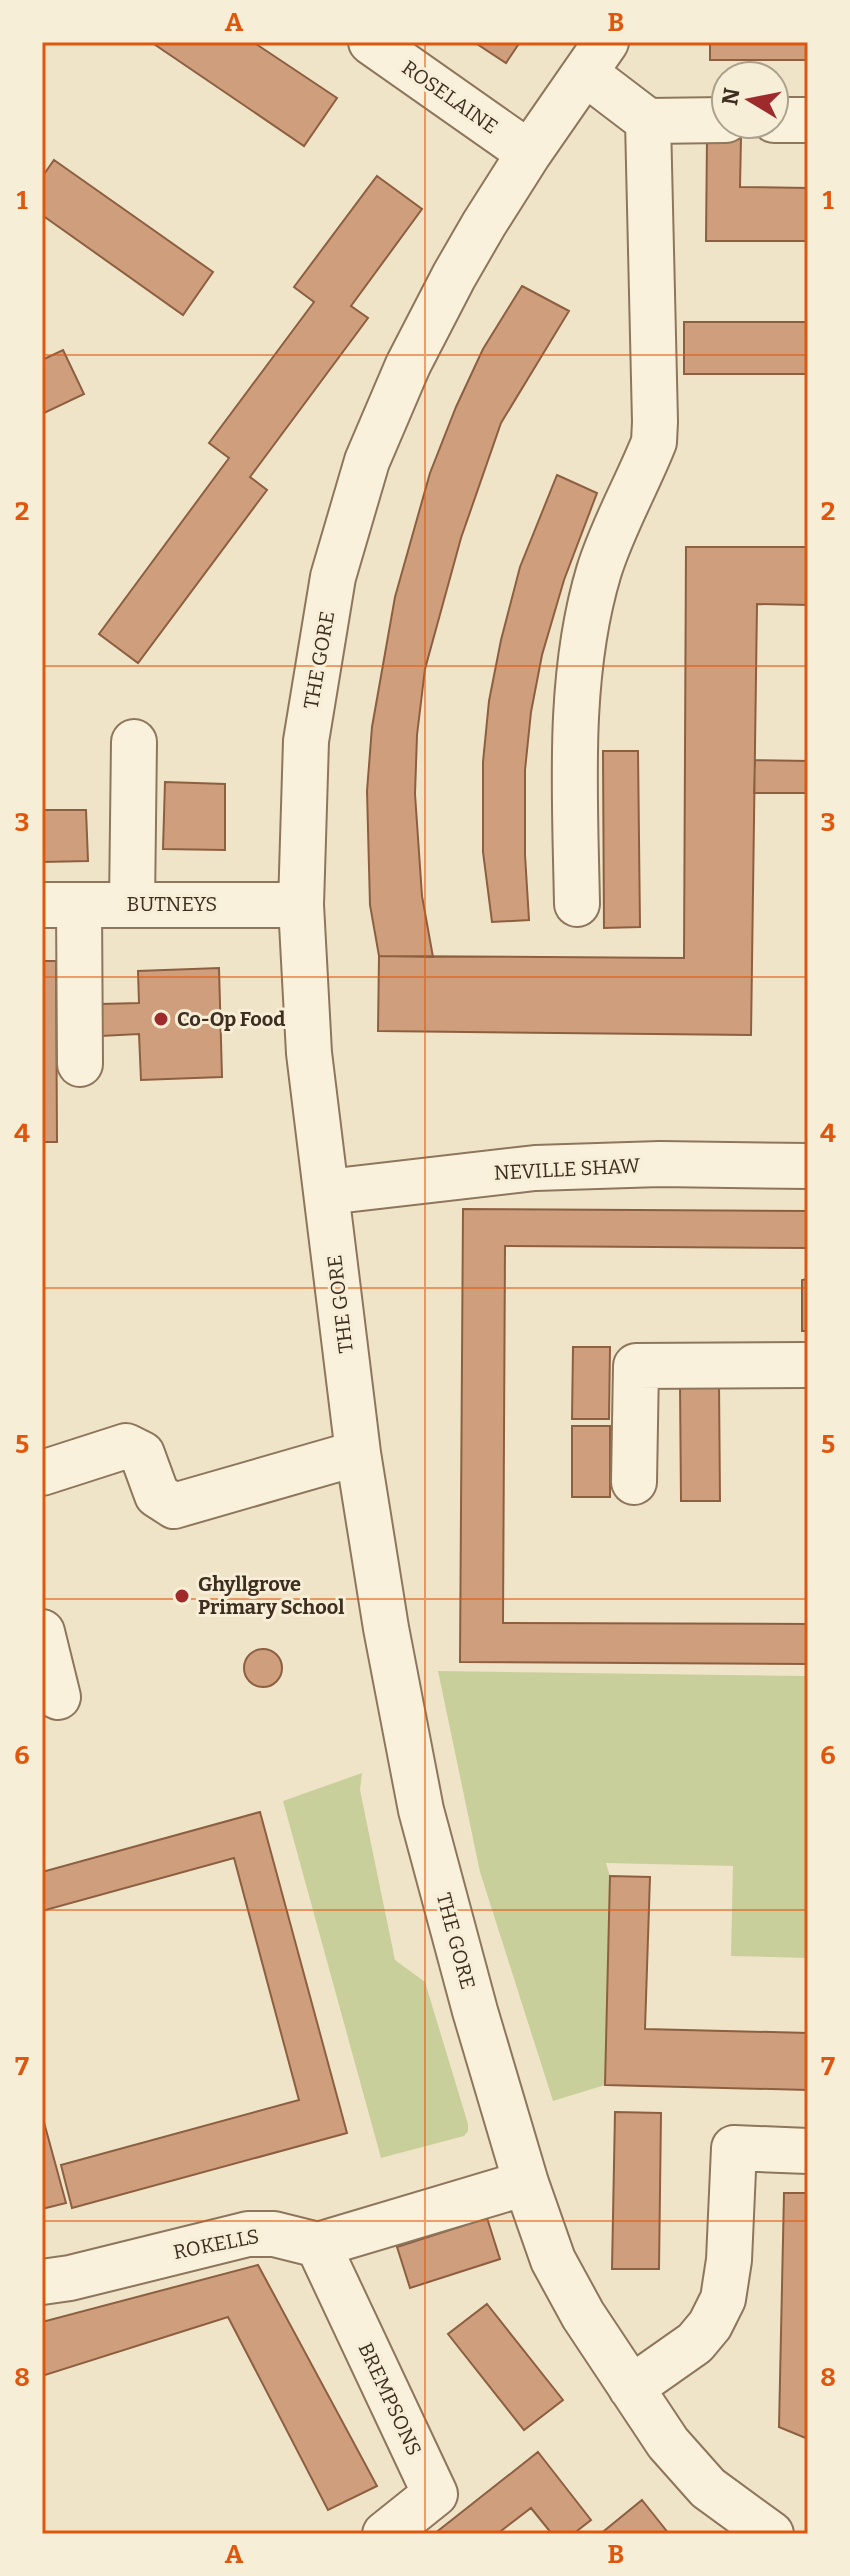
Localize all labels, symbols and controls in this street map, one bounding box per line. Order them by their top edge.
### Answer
text: A [225,7,244,38]
text: B [608,7,624,38]
street label: ROSELAINE [398,55,502,139]
north arrow [710,60,790,140]
text: N [716,86,746,107]
text: 1 [16,185,28,216]
text: 1 [822,185,834,216]
text: 2 [15,496,29,527]
text: 2 [821,496,835,527]
street label: THE GORE [299,609,339,711]
text: 3 [15,807,29,838]
text: 3 [821,807,835,838]
street label: BUTNEYS [127,892,217,916]
place label: Co-Op Food [177,1007,285,1031]
marker: Co-Op Food [152,1010,170,1028]
text: 4 [14,1118,30,1149]
text: 4 [820,1118,836,1149]
street label: NEVILLE SHAW [493,1153,641,1185]
street label: THE GORE [322,1253,358,1355]
text: 5 [15,1429,29,1460]
text: 5 [821,1429,835,1460]
place label: Ghyllgrove Primary School [198,1572,345,1619]
marker: Ghyllgrove Primary School [173,1587,191,1605]
text: 6 [14,1740,30,1771]
text: 6 [820,1740,836,1771]
street label: THE GORE [432,1890,480,1992]
text: 7 [15,2051,29,2082]
text: 7 [821,2051,835,2082]
street label: ROKELLS [171,2224,261,2264]
street label: BREMPSONS [353,2339,427,2459]
text: 8 [14,2362,30,2393]
text: 8 [820,2362,836,2393]
text: A [225,2539,244,2570]
text: B [608,2539,624,2570]

